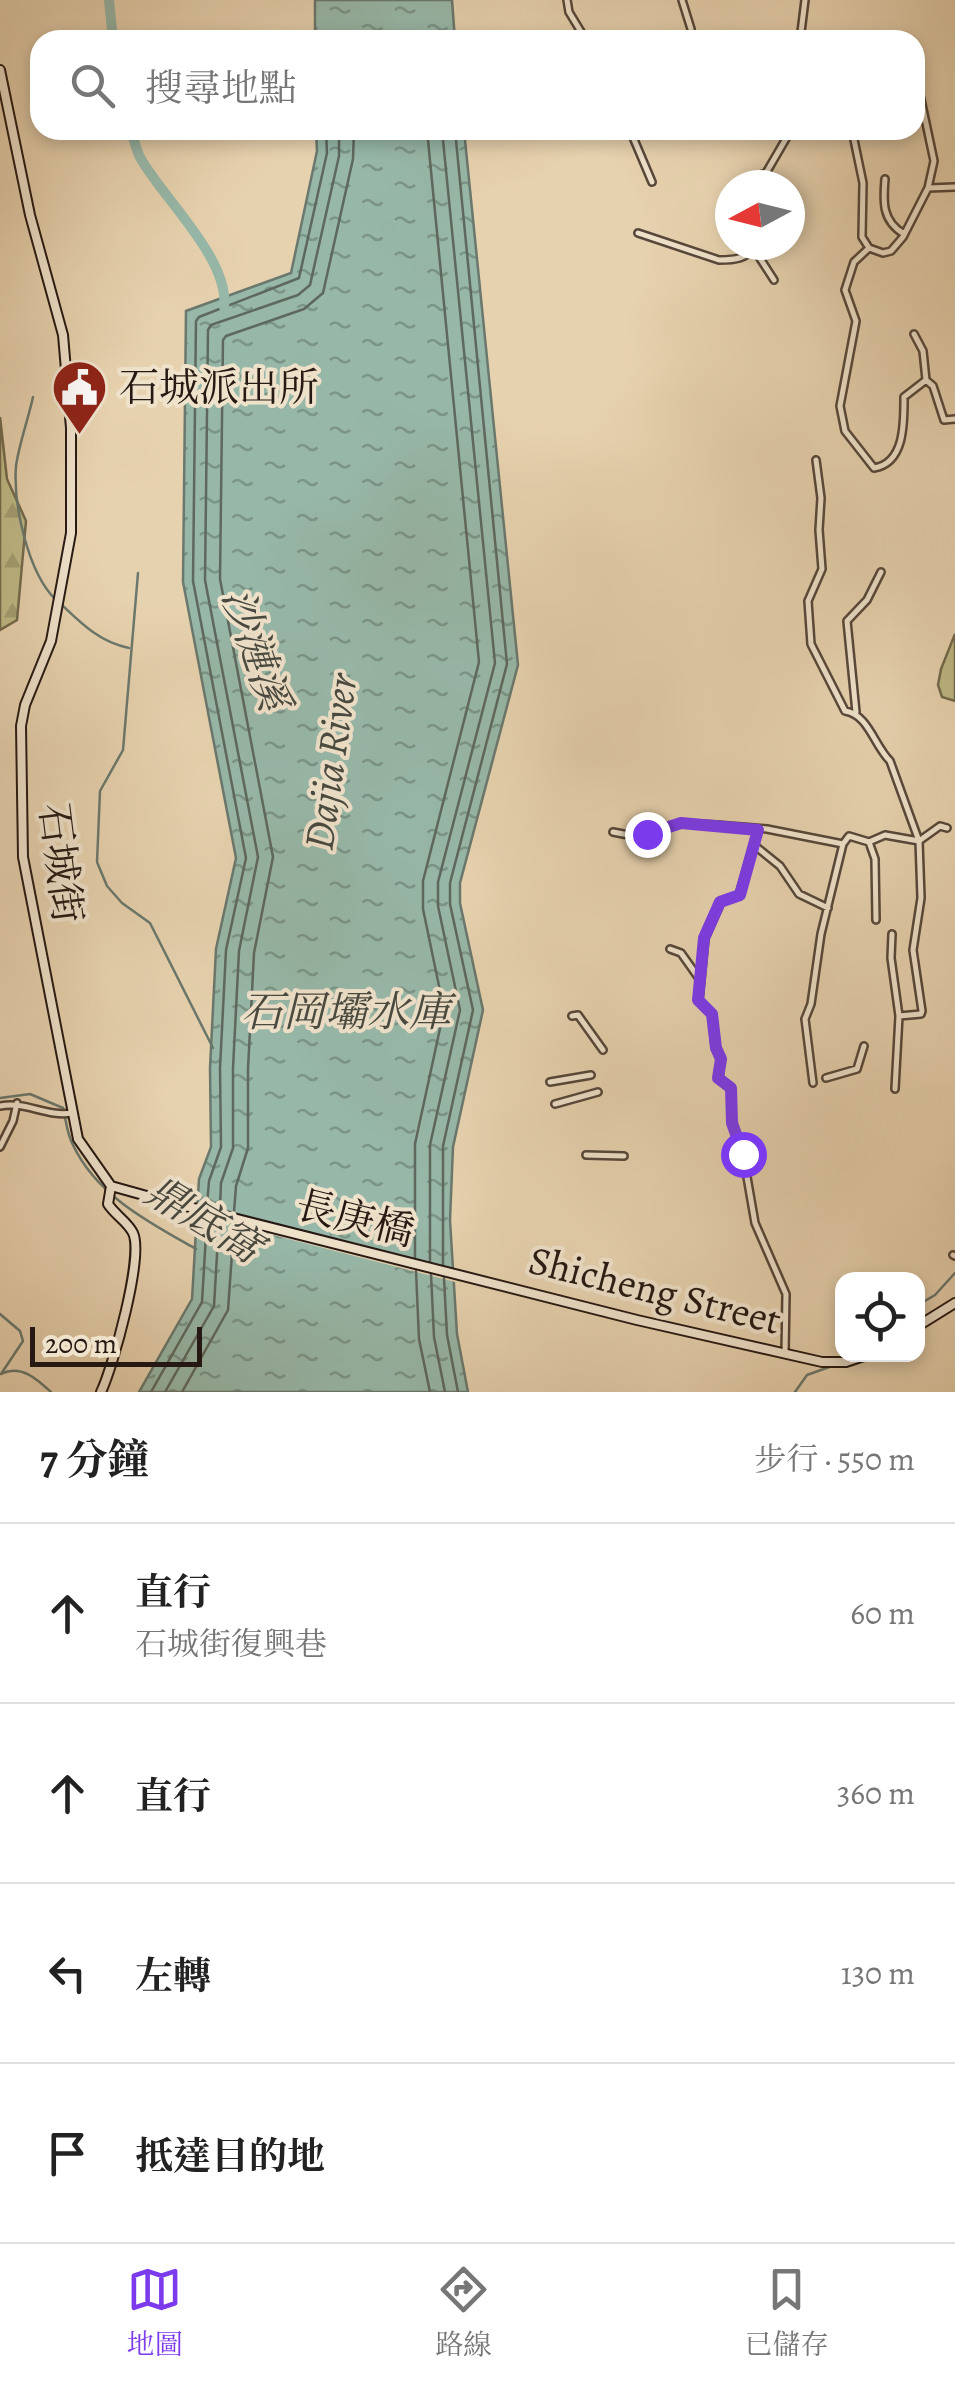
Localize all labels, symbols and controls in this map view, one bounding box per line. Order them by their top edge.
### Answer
search box [30,30,925,140]
icon: search [65,58,120,113]
text: 搜尋地點 [145,62,297,114]
north arrow [715,170,805,260]
public building icon: 石城派出所 [50,357,110,436]
place label: 石城派出所 [119,360,319,415]
water label: 沙漣溪 [209,580,305,722]
water label: Dajia River [289,669,371,854]
street label: 石城街 [26,800,96,926]
route end [625,812,671,858]
water label: 石岡壩水庫 [241,983,457,1040]
route start [721,1132,767,1178]
water label: 鼎底窩 [135,1162,278,1279]
street label: 長庚橋 [290,1177,420,1259]
street label: Shicheng Street [523,1232,787,1348]
map controls [835,1272,925,1362]
button: locate [835,1272,925,1362]
scale bar [30,1322,202,1366]
text: 200 m [45,1325,117,1363]
text: 7 分鐘 [40,1431,149,1488]
text: 步行 · 550 m [754,1437,915,1481]
text: 直行 [135,1566,211,1618]
icon: ahead [40,1586,95,1641]
text: 60 m [850,1591,915,1635]
text: 石城街復興巷 [135,1622,327,1666]
icon: ahead [40,1766,95,1821]
text: 直行 [135,1770,211,1822]
text: 360 m [837,1771,915,1815]
icon: left [40,1946,95,2001]
text: 左轉 [135,1950,211,2002]
text: 130 m [841,1951,915,1995]
icon: arrive [40,2126,95,2181]
text: 抵達目的地 [135,2130,325,2182]
tab: 地圖 [126,2262,183,2364]
tab: 路線 [435,2262,492,2364]
tab: 已儲存 [744,2262,829,2364]

